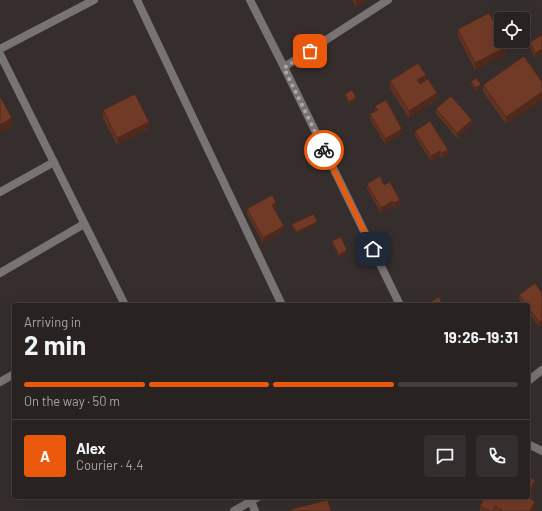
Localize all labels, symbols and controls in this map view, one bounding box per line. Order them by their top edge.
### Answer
map controls [494,12,530,48]
button: locate [494,12,530,48]
pin [293,34,327,68]
icon: bag [299,40,321,62]
courier [304,130,344,170]
icon: bike [313,139,335,161]
pin [356,232,390,266]
icon: home [362,238,384,260]
text: Arriving in [24,314,81,330]
text: 19:26–19:31 [444,328,518,346]
text: 2 min [24,329,86,360]
text: On the way · 50 m [24,393,120,409]
button: chat [424,435,466,477]
button: phone [476,435,518,477]
text: Alex [76,439,106,457]
text: A [40,447,50,465]
text: Courier · 4.4 [76,457,144,473]

